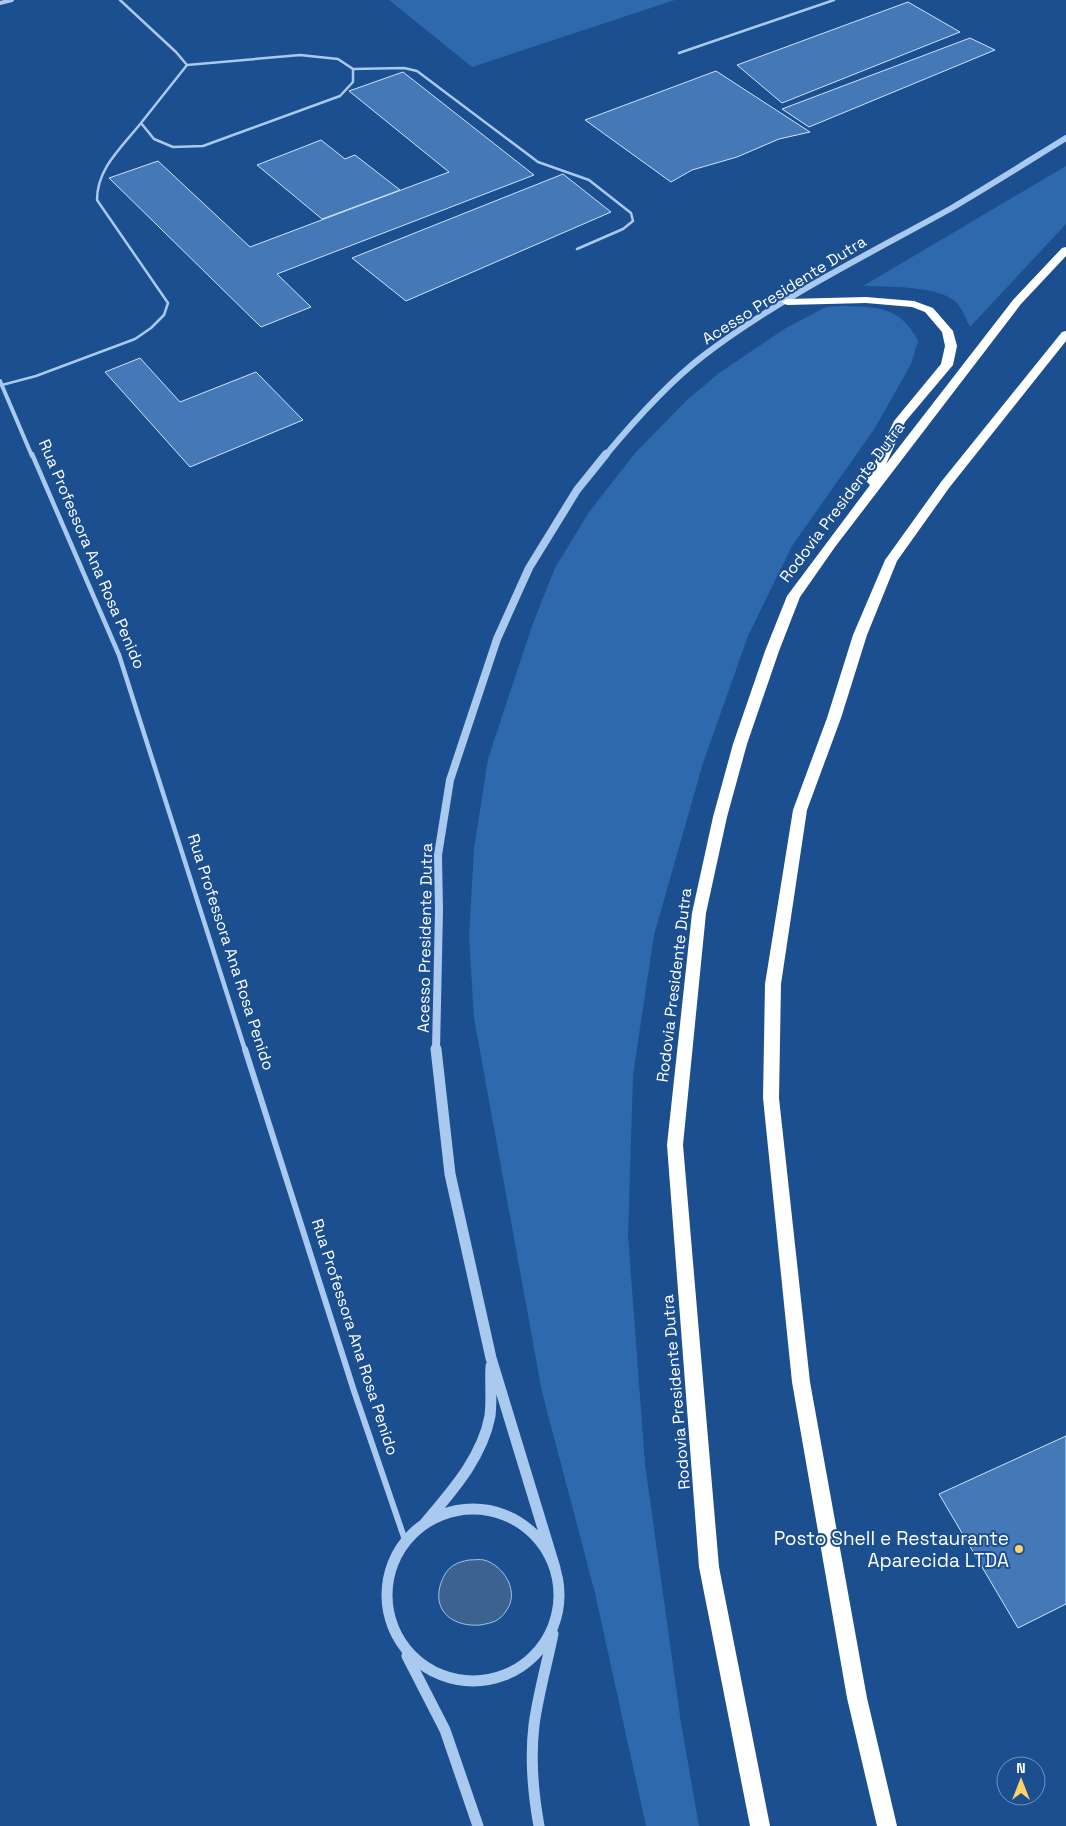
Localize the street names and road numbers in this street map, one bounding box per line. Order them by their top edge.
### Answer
street label: Acesso Presidente Dutra [698,231,870,349]
street label: Rodovia Presidente Dutra [775,418,909,586]
street label: Rua Professora Ana Rosa Penido [34,436,150,672]
street label: Rua Professora Ana Rosa Penido [183,831,279,1073]
street label: Acesso Presidente Dutra [413,843,437,1033]
street label: Rodovia Presidente Dutra [652,887,696,1083]
street label: Rua Professora Ana Rosa Penido [307,1216,403,1458]
street label: Rodovia Presidente Dutra [657,1294,695,1490]

